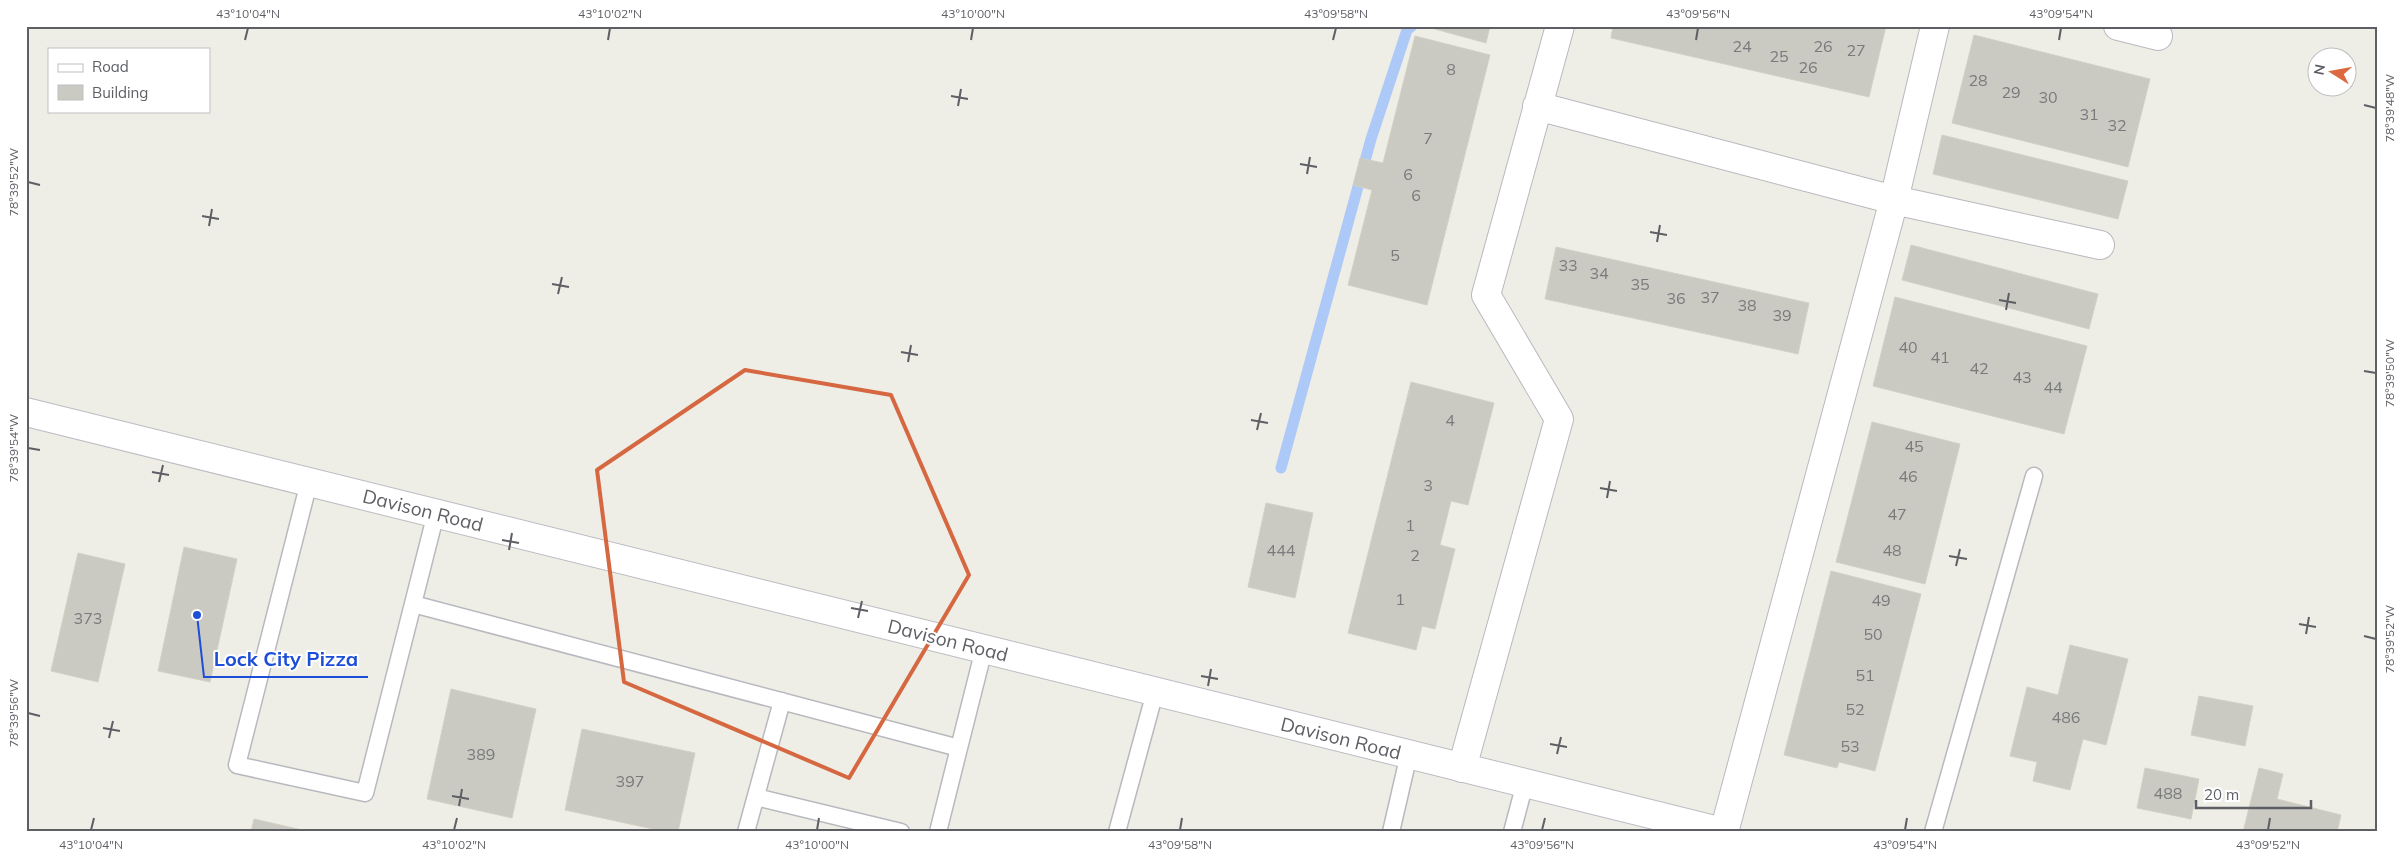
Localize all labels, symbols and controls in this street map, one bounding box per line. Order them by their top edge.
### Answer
text: 43°10'04"N [216,6,280,21]
text: 43°10'02"N [578,6,642,21]
text: 43°10'00"N [941,6,1005,21]
text: 43°09'58"N [1304,6,1368,21]
text: 43°09'56"N [1666,6,1730,21]
text: 43°09'54"N [2029,6,2093,21]
house number: 24 [1732,36,1752,56]
house number: 26 [1813,36,1833,56]
house number: 27 [1846,40,1866,60]
house number: 25 [1769,46,1789,66]
legend [48,48,210,112]
north arrow [2306,48,2356,98]
text: Road [92,57,129,76]
house number: 26 [1798,57,1818,77]
house number: 8 [1446,59,1456,79]
text: N [2309,63,2329,76]
house number: 28 [1968,70,1988,90]
text: 78°39'48"W [2382,74,2397,142]
house number: 29 [2001,82,2021,102]
text: Building [92,83,148,102]
house number: 30 [2038,87,2058,107]
house number: 31 [2079,104,2099,124]
house number: 32 [2107,115,2127,135]
house number: 7 [1423,128,1433,148]
text: 78°39'52"W [6,148,21,216]
house number: 6 [1403,164,1413,184]
house number: 6 [1411,185,1421,205]
house number: 5 [1390,245,1400,265]
house number: 33 [1558,255,1578,275]
house number: 34 [1589,263,1609,283]
house number: 35 [1630,274,1650,294]
house number: 37 [1700,287,1720,307]
house number: 36 [1666,288,1686,308]
house number: 38 [1737,295,1757,315]
house number: 39 [1772,305,1792,325]
house number: 40 [1898,337,1918,357]
text: 78°39'50"W [2382,339,2397,407]
house number: 41 [1930,347,1950,367]
house number: 42 [1969,358,1989,378]
house number: 43 [2012,367,2032,387]
house number: 44 [2043,377,2063,397]
house number: 4 [1445,410,1455,430]
text: 78°39'54"W [6,414,21,482]
house number: 45 [1904,436,1924,456]
house number: 46 [1898,466,1918,486]
house number: 3 [1423,475,1433,495]
street label: Davison Road [360,483,486,537]
house number: 47 [1887,504,1907,524]
house number: 1 [1405,515,1415,535]
house number: 444 [1267,540,1296,560]
house number: 48 [1882,540,1902,560]
house number: 2 [1410,545,1420,565]
house number: 1 [1395,589,1405,609]
house number: 49 [1871,590,1891,610]
text: 78°39'52"W [2382,605,2397,673]
house number: 373 [74,608,102,628]
street label: Davison Road [885,613,1011,667]
house number: 50 [1863,624,1883,644]
callout: Lock City Pizza [204,642,368,677]
text: Lock City Pizza [214,646,358,671]
house number: 51 [1855,665,1875,685]
text: 78°39'56"W [6,679,21,747]
house number: 52 [1845,699,1865,719]
house number: 486 [2052,707,2080,727]
street label: Davison Road [1278,711,1404,765]
house number: 53 [1840,736,1860,756]
house number: 389 [467,744,495,764]
house number: 397 [616,771,644,791]
scale bar [2196,778,2312,810]
house number: 488 [2154,783,2182,803]
text: 20 m [2204,785,2239,804]
text: 43°10'04"N [59,837,123,852]
text: 43°10'02"N [422,837,486,852]
text: 43°10'00"N [785,837,849,852]
text: 43°09'58"N [1148,837,1212,852]
text: 43°09'56"N [1510,837,1574,852]
text: 43°09'54"N [1873,837,1937,852]
text: 43°09'52"N [2236,837,2300,852]

